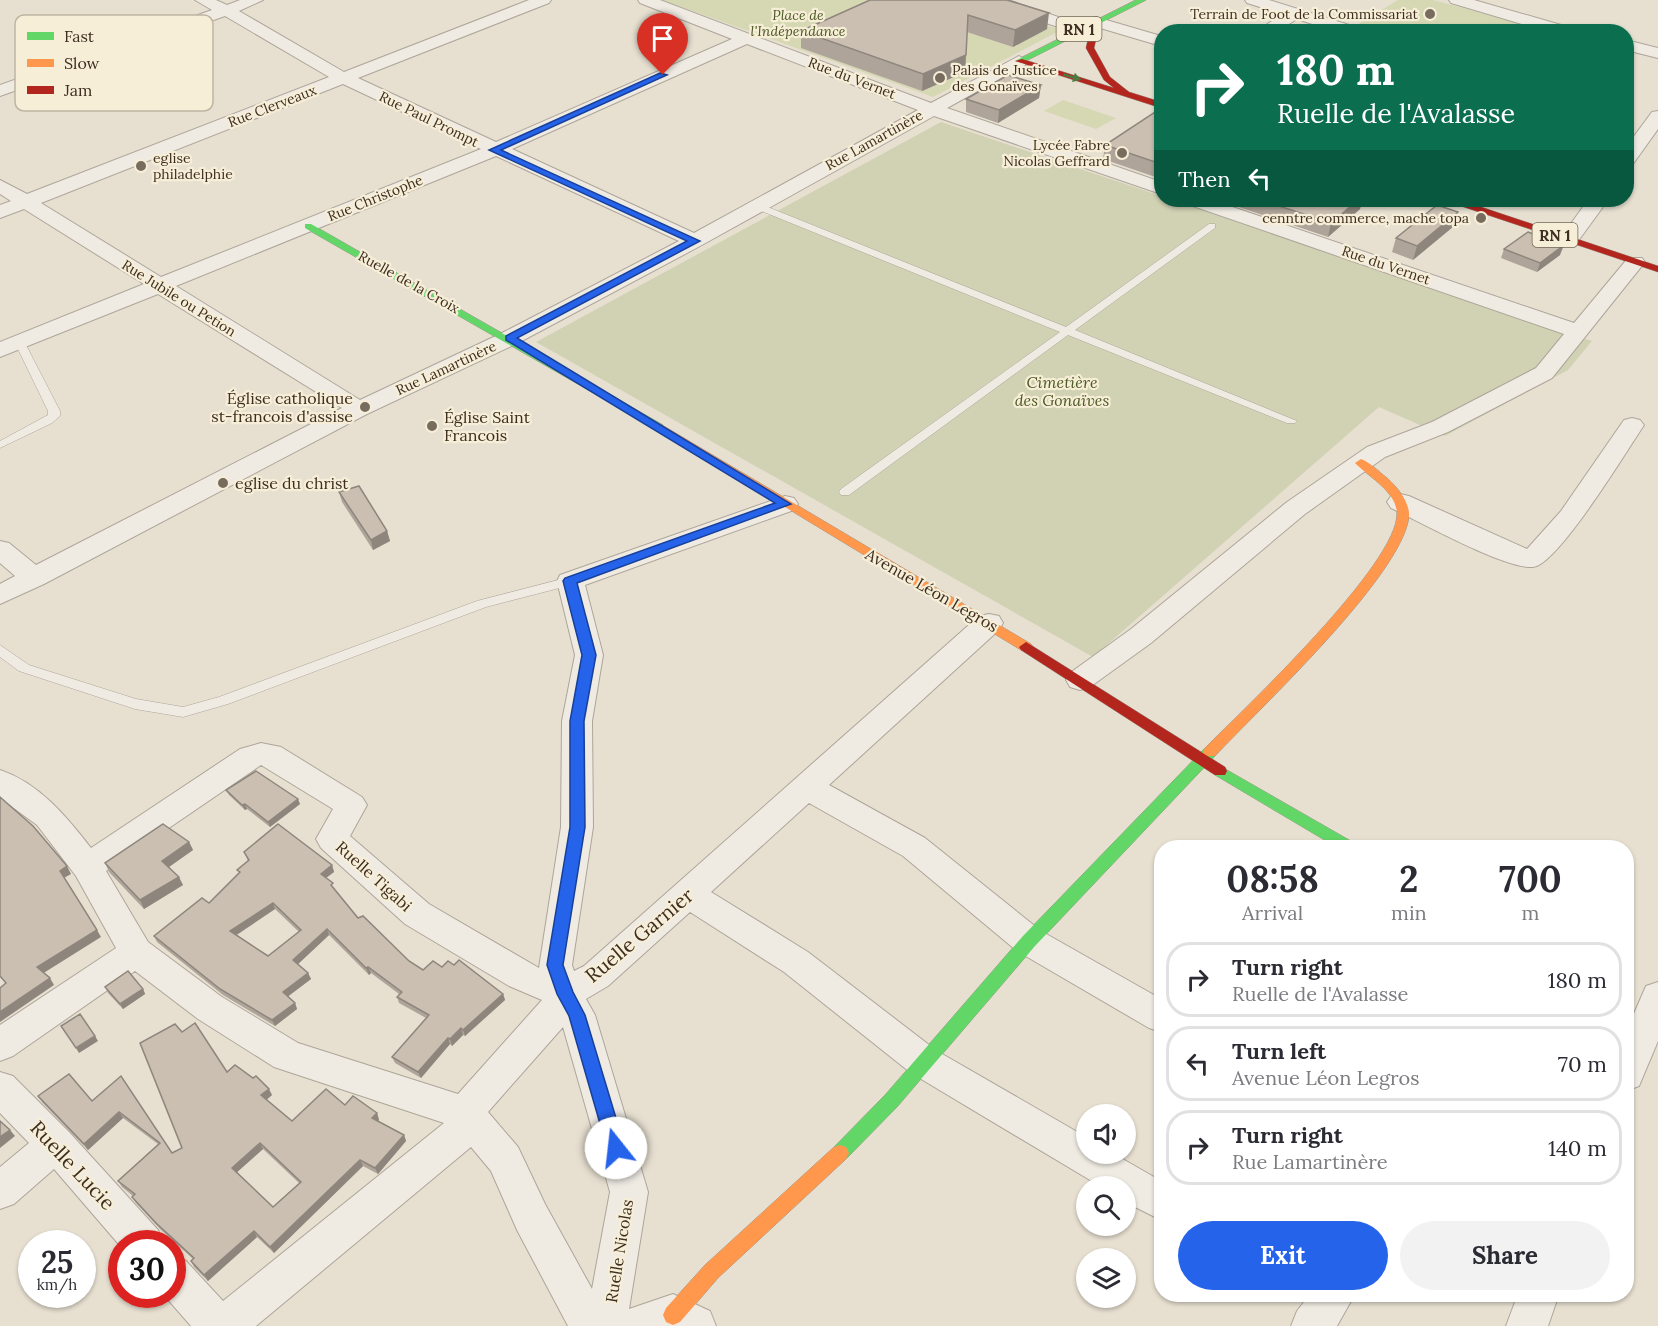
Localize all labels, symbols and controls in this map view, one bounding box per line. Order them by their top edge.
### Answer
place label: Terrain de Foot de la Commissariat [1190,5,1419,23]
park label: Place de l'Indépendance [751,6,846,40]
marker: Terrain de Foot de la Commissariat [1423,7,1437,21]
pin [637,13,688,75]
legend [15,15,213,111]
road number: RN 1 [1056,17,1102,41]
icon: arrive [646,22,679,55]
text: Fast [64,26,95,46]
text: 180 m [1277,43,1394,97]
icon: right [1178,48,1256,126]
text: Slow [64,53,100,73]
street label: Rue du Vernet [806,53,899,103]
place label: Palais de Justice des Gonaïves [952,61,1057,95]
marker: Palais de Justice des Gonaïves [933,71,947,85]
one-way arrow [1063,73,1081,82]
text: Jam [63,80,92,100]
street label: Rue Clerveaux [225,81,319,131]
street label: Rue Paul Prompt [376,87,482,151]
text: Ruelle de l'Avalasse [1277,96,1515,130]
street label: Rue Lamartinère [822,106,926,174]
place label: Lycée Fabre Nicolas Geffrard [1003,136,1110,170]
marker: Lycée Fabre Nicolas Geffrard [1115,146,1129,160]
place label: eglise philadelphie [153,149,233,183]
marker: eglise philadelphie [134,159,148,173]
icon: left [1243,162,1276,195]
text: Then [1178,165,1231,193]
street label: Rue Christophe [325,171,426,225]
place label: cenntre commerce, mache topa [1262,209,1469,227]
marker: cenntre commerce, mache topa [1474,211,1488,225]
road number: RN 1 [1532,223,1578,247]
street label: Rue du Vernet [1339,241,1433,289]
street label: Ruelle de la Croix [355,247,463,318]
street label: Rue Jubile ou Petion [119,256,240,341]
street label: Rue Lamartinère [393,337,500,399]
park label: Cimetière des Gonaïves [1015,372,1109,410]
place label: Église catholique st-francois d'assise [211,388,353,426]
marker: Église catholique st-francois d'assise [358,400,372,414]
place label: Église Saint Francois [444,407,531,445]
marker: Église Saint Francois [425,419,439,433]
place label: eglise du christ [235,473,349,493]
marker: eglise du christ [216,476,230,490]
street label: Avenue Léon Legros [861,543,1002,636]
street label: Ruelle Tigabi [332,837,416,915]
text: 08:58 [1226,856,1319,902]
text: 2 [1399,856,1419,902]
text: 700 [1499,856,1562,902]
street label: Ruelle Garnier [580,882,699,988]
text: Arrival [1242,900,1303,925]
text: min [1391,900,1427,925]
text: m [1521,900,1539,925]
text: Turn right [1232,953,1343,981]
icon: right [1181,963,1214,996]
text: 180 m [1548,966,1607,994]
text: Ruelle de l'Avalasse [1232,981,1408,1006]
text: Turn left [1232,1037,1326,1065]
icon: left [1181,1047,1214,1080]
text: 70 m [1558,1050,1607,1078]
text: Avenue Léon Legros [1232,1065,1419,1090]
map controls [1076,1104,1136,1308]
button: sound [1076,1104,1136,1164]
street label: Ruelle Lucie [25,1115,121,1215]
position arrow [584,1116,648,1180]
text: Turn right [1232,1121,1343,1149]
icon: right [1181,1131,1214,1164]
text: 140 m [1548,1134,1607,1162]
text: Rue Lamartinère [1232,1149,1388,1174]
button: search [1076,1176,1136,1236]
street label: Ruelle Nicolas [601,1198,637,1304]
button: Exit [1178,1221,1388,1290]
button: Share [1400,1221,1610,1290]
speed limit sign: 30 [108,1230,186,1308]
text: 25 [41,1243,73,1281]
button: layers [1076,1248,1136,1308]
text: km/h [37,1275,77,1294]

